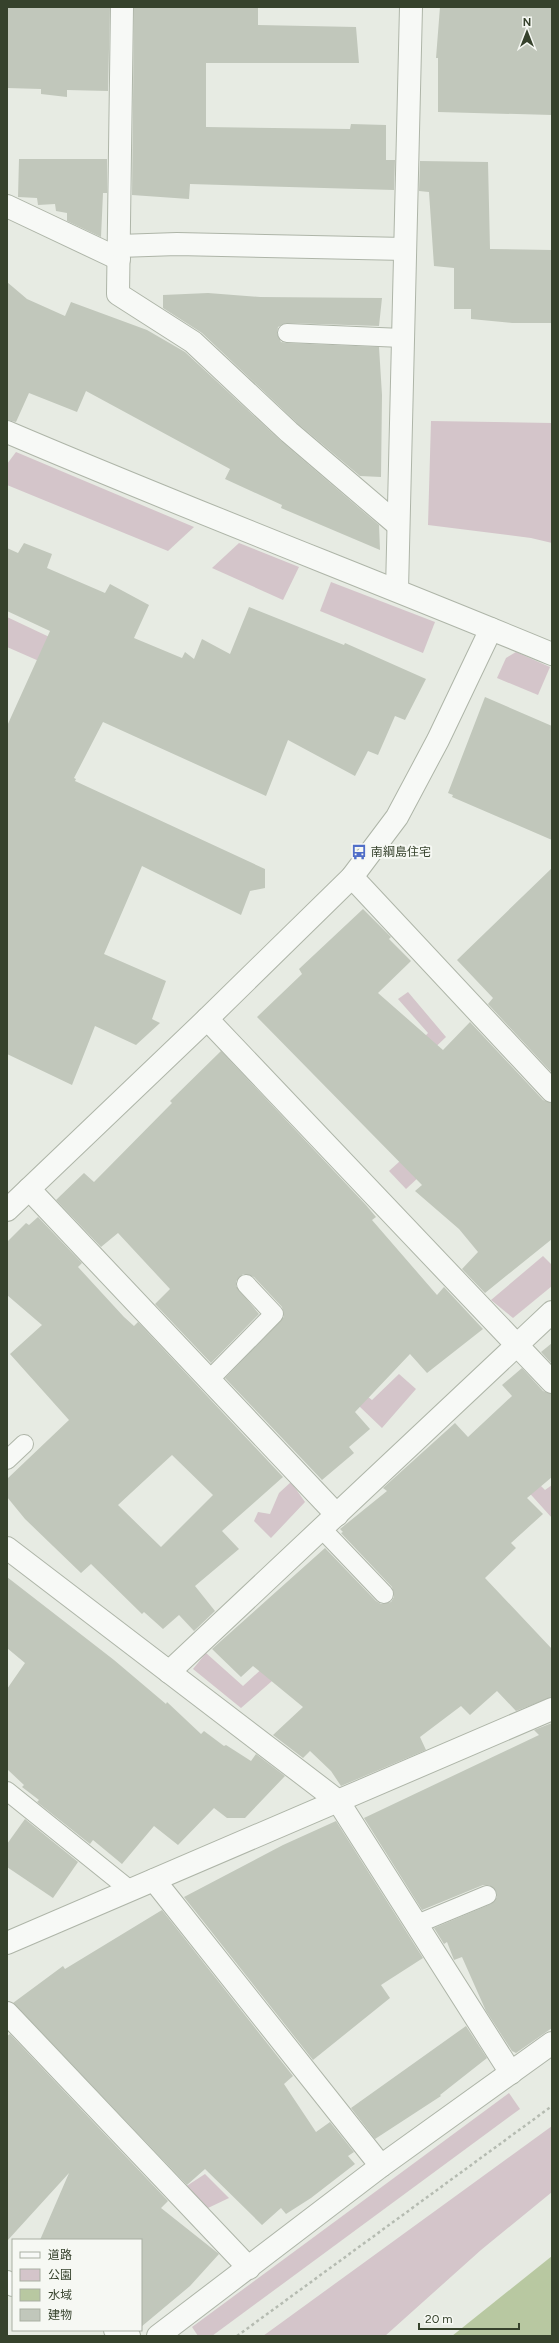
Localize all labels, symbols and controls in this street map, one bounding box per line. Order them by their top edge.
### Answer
north arrow [507,12,547,52]
text: N [523,16,531,29]
bus stop icon: 南綱島住宅 [350,843,368,861]
place label: 南綱島住宅 [371,845,431,859]
legend [12,2239,142,2331]
text: 道路 [48,2248,72,2262]
text: 公園 [48,2268,72,2282]
text: 水域 [48,2288,72,2302]
scale bar [419,2305,519,2331]
text: 建物 [48,2308,72,2322]
text: 20 m [425,2312,453,2326]

